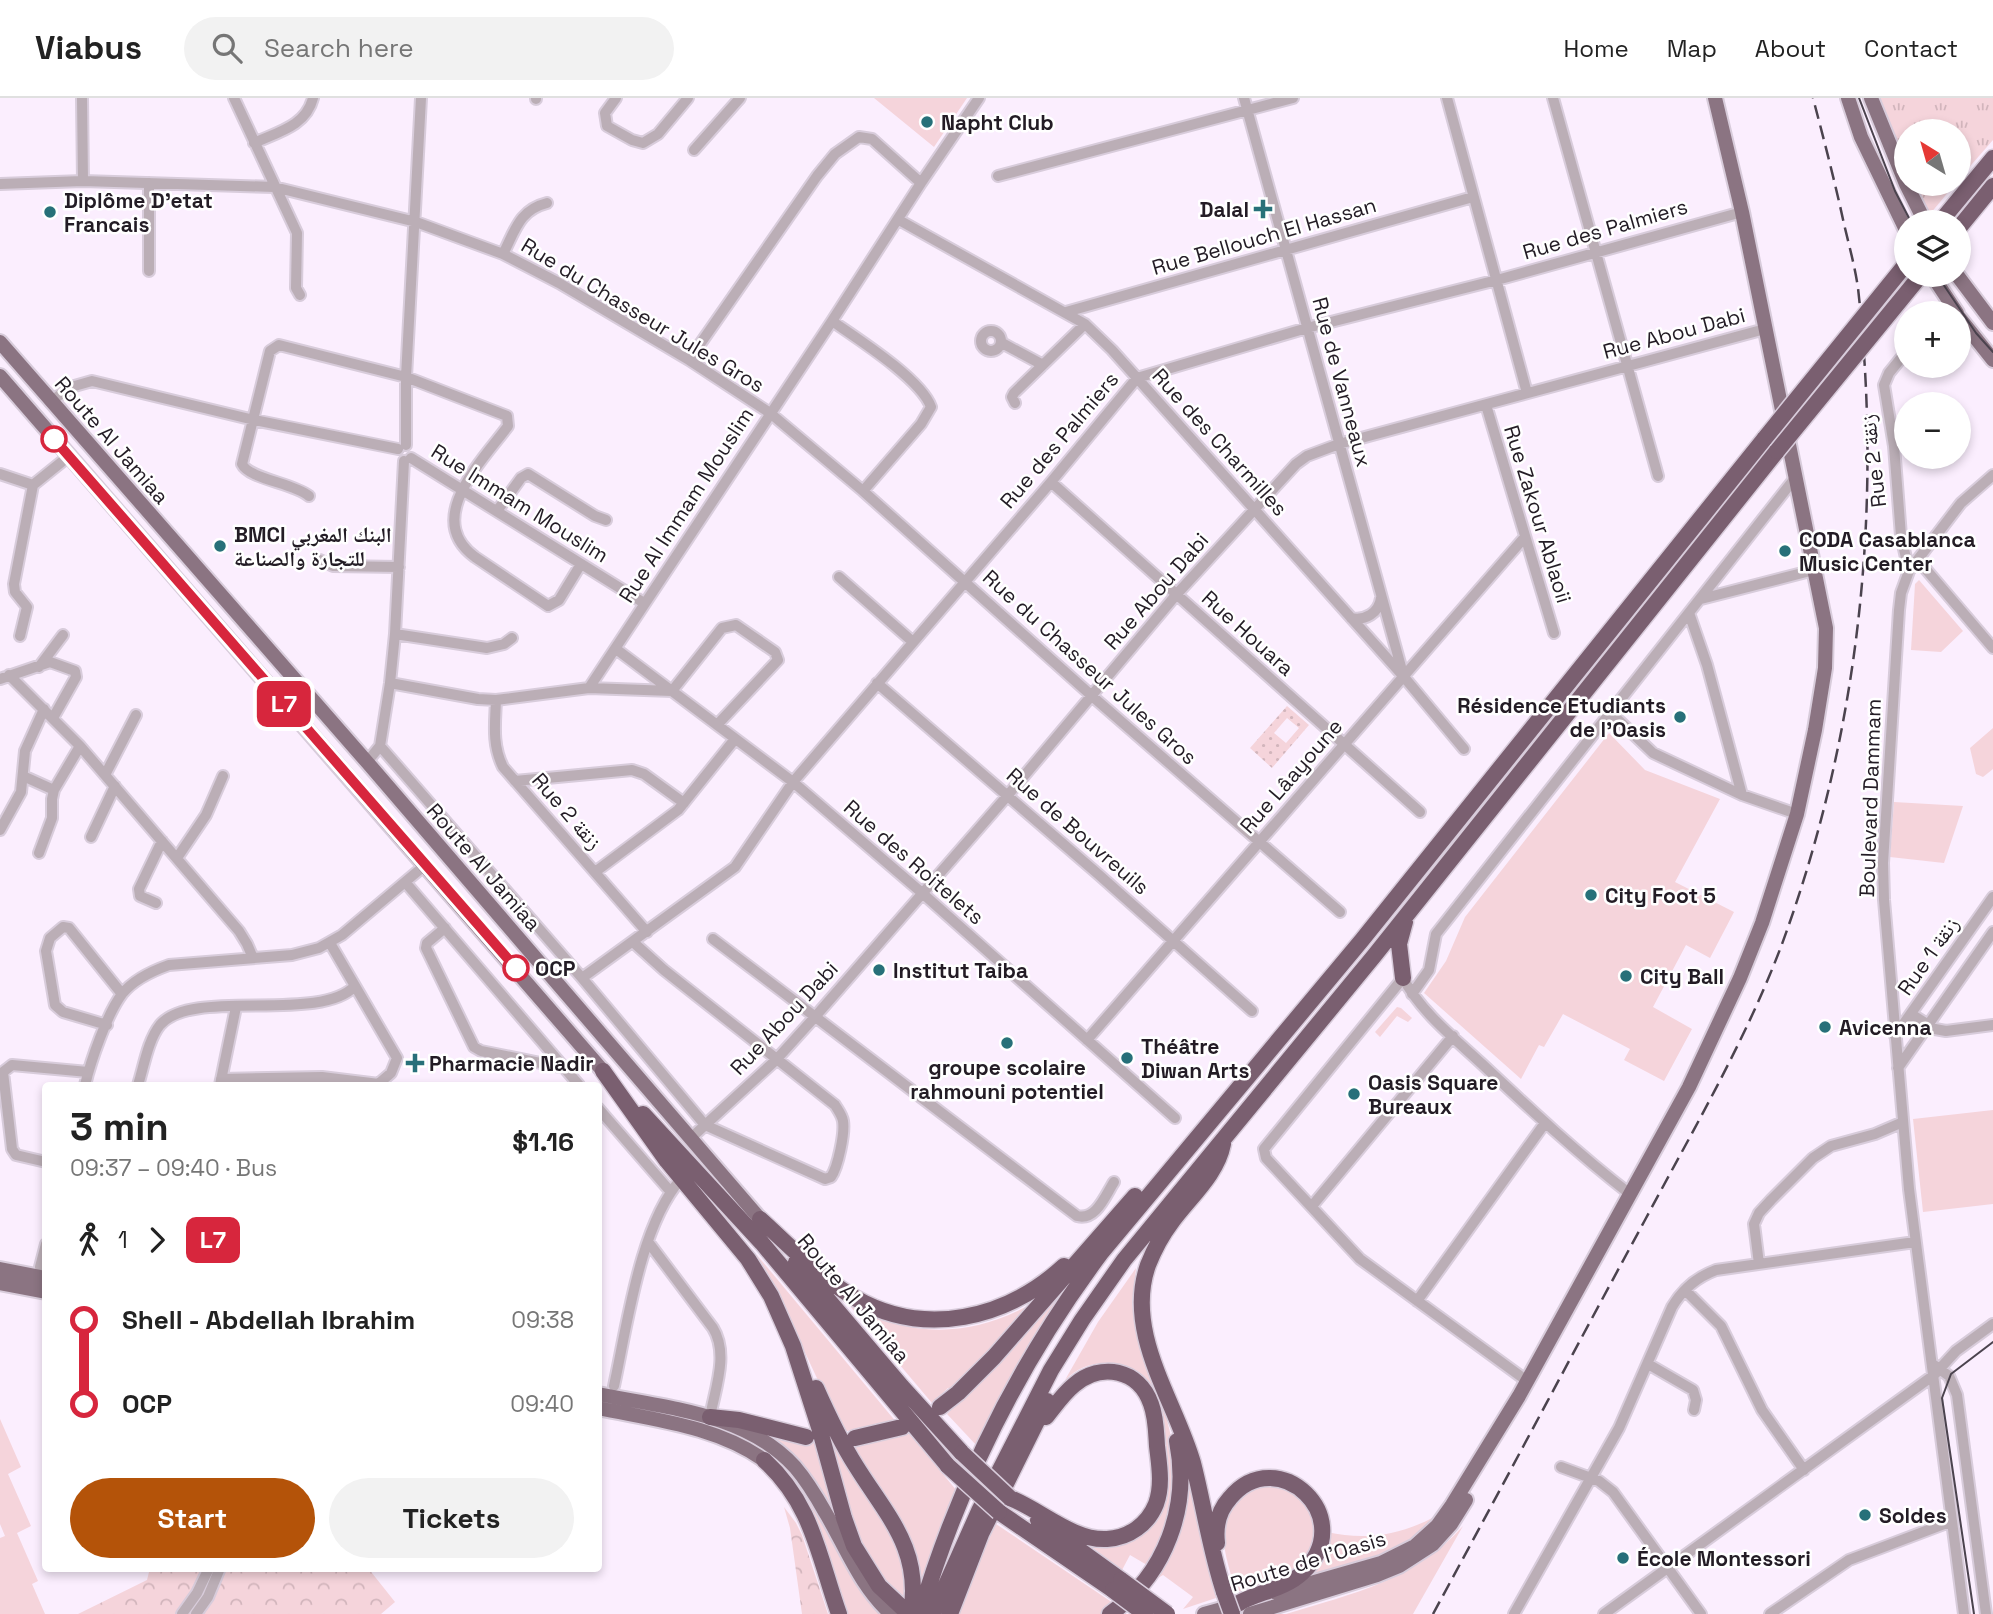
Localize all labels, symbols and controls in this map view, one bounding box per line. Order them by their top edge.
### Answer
search box [184,17,674,80]
text: Viabus [35,27,142,69]
icon: search [208,29,246,67]
text: Search here [264,31,414,65]
text: Home [1563,33,1629,64]
text: Map [1667,33,1717,64]
text: About [1755,33,1826,64]
text: Contact [1864,33,1958,64]
place label: Napht Club [941,109,1054,136]
marker: Napht Club [919,114,935,130]
north arrow [1894,119,1970,196]
map controls [1894,119,1971,469]
place label: Diplôme D'etat Francais [64,187,213,238]
street label: Rue Bellouch El Hassan [1149,191,1379,281]
street label: Rue des Palmiers [1519,193,1691,265]
place label: Dalal [1200,196,1249,223]
marker: Dalal [1255,201,1271,217]
marker: Diplôme D'etat Francais [42,204,58,220]
button: layers [1894,210,1971,287]
street label: Rue du Chasseur Jules Gros [516,232,770,398]
street label: Rue de Vanneaux [1306,294,1378,470]
street label: Rue Abou Dabi [1600,301,1748,365]
button: + [1894,301,1971,378]
street label: Rue des Charmilles [1146,362,1294,522]
street label: Rue des Palmiers [994,366,1124,514]
street label: Route Al Jamiaa [49,370,175,510]
button: − [1894,392,1971,469]
street label: Rue Al Immam Mouslim [613,402,759,608]
street label: Rue 2 زنقة [1854,413,1892,509]
street label: Rue Zakour Ablaoii [1498,422,1578,606]
unlabelled marker [41,426,67,452]
street label: Rue Immam Mouslim [426,437,614,569]
place label: BMCI البنك المغربي للتجارة والصناعة [234,521,392,572]
place label: CODA Casablanca Music Center [1799,526,1976,577]
street label: Rue Abou Dabi [1098,527,1214,655]
marker: BMCI البنك المغربي للتجارة والصناعة [212,538,228,554]
marker: CODA Casablanca Music Center [1777,543,1793,559]
street label: Rue du Chasseur Jules Gros [977,564,1203,770]
street label: Rue Houara [1196,584,1300,682]
line badge: L7 [252,681,316,727]
text: L7 [271,688,297,719]
place label: Résidence Etudiants de l'Oasis [1457,692,1666,743]
street label: Boulevard Dammam [1853,698,1887,898]
marker: Résidence Etudiants de l'Oasis [1672,709,1688,725]
street label: Rue Lâayoune [1234,713,1348,839]
street label: Rue de Bouvreuils [1001,762,1155,900]
street label: Rue 2 زنقة [526,767,608,855]
street label: Rue des Roitelets [838,794,990,930]
street label: Route Al Jamiaa [421,797,547,937]
place label: City Foot 5 [1605,882,1716,909]
marker: City Foot 5 [1583,887,1599,903]
street label: Rue 1 زنقة [1891,912,1965,1000]
marker: OCP [503,955,529,981]
place label: OCP [535,955,576,982]
street label: Rue Abou Dabi [724,955,844,1081]
place label: Institut Taiba [893,957,1028,984]
marker: Institut Taiba [871,962,887,978]
place label: City Ball [1640,963,1724,990]
marker: City Ball [1618,968,1634,984]
place label: Avicenna [1839,1014,1932,1041]
marker: Avicenna [1817,1019,1833,1035]
place label: Théâtre Diwan Arts [1141,1033,1249,1084]
marker: groupe scolaire rahmouni potentiel [999,1035,1015,1051]
place label: Pharmacie Nadir [429,1050,594,1077]
marker: Théâtre Diwan Arts [1119,1050,1135,1066]
place label: groupe scolaire rahmouni potentiel [910,1054,1104,1105]
marker: Pharmacie Nadir [407,1055,423,1071]
place label: Oasis Square Bureaux [1368,1069,1498,1120]
marker: Oasis Square Bureaux [1346,1086,1362,1102]
text: 3 min [70,1103,169,1151]
text: $1.16 [512,1125,574,1159]
text: 09:37 – 09:40 · Bus [70,1153,277,1183]
icon: walk [70,1221,108,1259]
icon: forward [138,1221,176,1259]
text: L7 [200,1224,226,1255]
text: 1 [118,1225,128,1255]
street label: Route Al Jamiaa [792,1228,916,1368]
text: Shell - Abdellah Ibrahim [122,1303,415,1337]
text: 09:38 [511,1305,574,1335]
text: OCP [122,1387,172,1421]
text: 09:40 [510,1389,574,1419]
button: Start [70,1478,315,1558]
button: Tickets [329,1478,574,1558]
place label: Soldes [1879,1502,1947,1529]
marker: Soldes [1857,1507,1873,1523]
street label: Route de l'Oasis [1227,1525,1389,1597]
place label: École Montessori [1637,1545,1811,1572]
marker: École Montessori [1615,1550,1631,1566]

